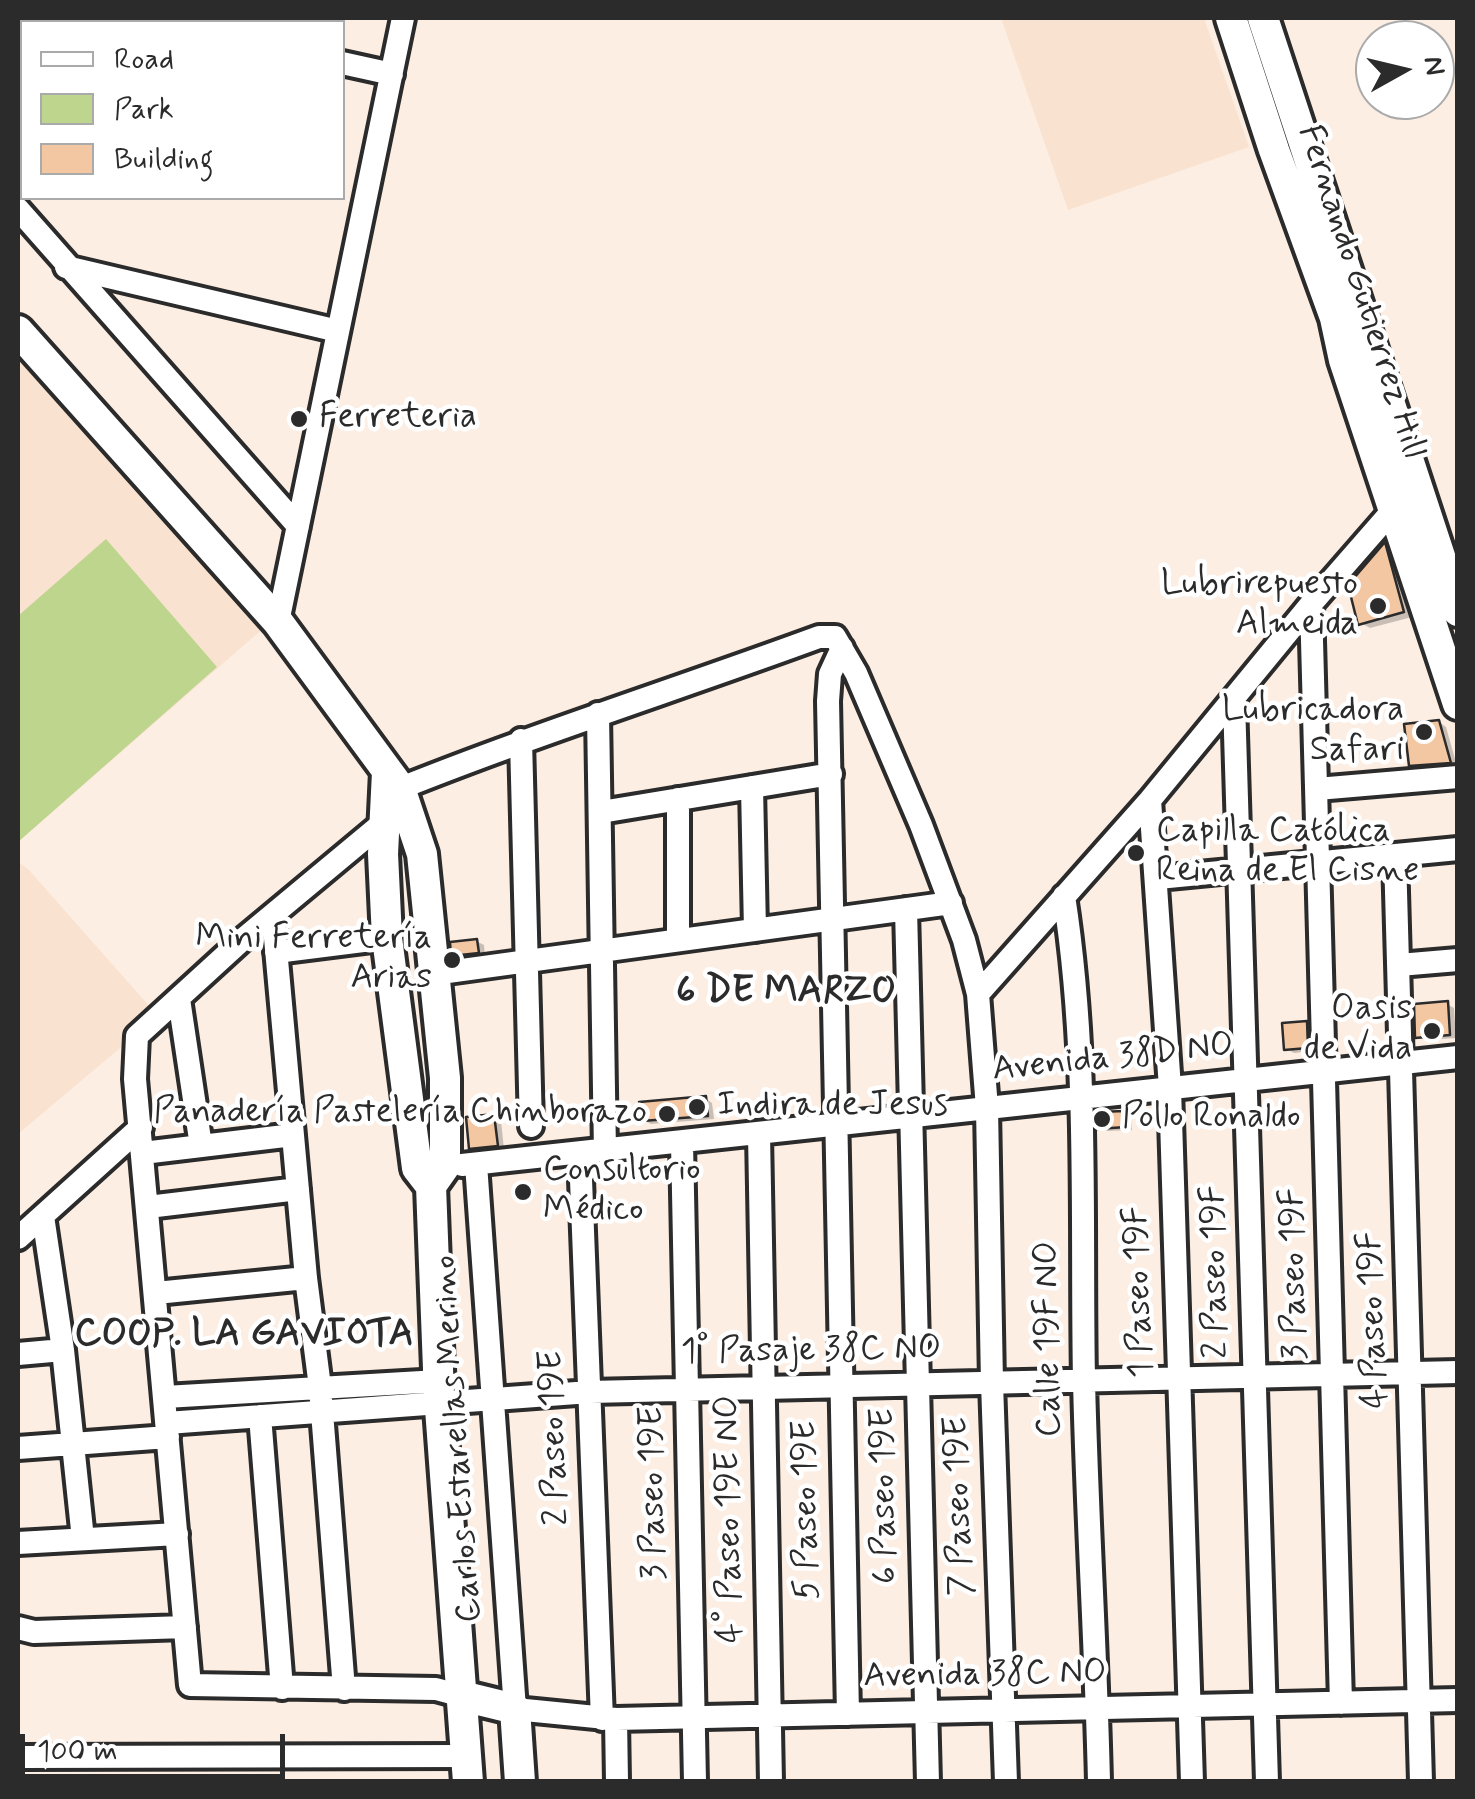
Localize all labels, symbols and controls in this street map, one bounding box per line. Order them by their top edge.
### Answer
legend [20,20,345,200]
north arrow [1355,20,1455,120]
text: Road [114,40,174,79]
text: N [1414,54,1453,78]
text: Park [114,90,174,129]
street label: Fernando Gutierrez Hill [1286,120,1434,464]
text: Building [114,140,213,179]
place label: Ferreteria [319,398,477,440]
marker: Ferreteria [288,408,310,430]
place label: Lubrirepuesto Almeida [1161,565,1358,647]
marker: Lubrirepuesto Almeida [1367,595,1389,617]
place label: Lubricadora Safari [1222,691,1404,773]
marker: Lubricadora Safari [1413,721,1435,743]
place label: Capilla Católica Reina de El Cisne [1156,812,1419,894]
marker: Capilla Católica Reina de El Cisne [1125,842,1147,864]
place label: Mini Ferretería Arias [196,919,432,1001]
marker: Mini Ferretería Arias [441,949,463,971]
district label: 6 DE MARZO [676,970,896,1016]
place label: Oasis de Vida [1304,990,1412,1072]
marker: Oasis de Vida [1421,1020,1443,1042]
street label: Avenida 38D NO [990,1025,1236,1093]
place label: Indira de Jesus [717,1086,948,1128]
place label: Panadería Pastelería Chinborazo [154,1093,647,1135]
marker: Indira de Jesus [686,1096,708,1118]
place label: Pollo Ronaldo [1122,1098,1301,1140]
marker: Panadería Pastelería Chinborazo [656,1103,678,1125]
marker: Pollo Ronaldo [1091,1108,1113,1130]
place label: Consultorio Médico [543,1151,700,1233]
marker: Consultorio Médico [512,1181,534,1203]
street label: 2 Paseo 19F [1194,1185,1240,1359]
street label: 3 Paseo 19F [1273,1187,1319,1361]
street label: 1 Paseo 19F [1117,1205,1165,1379]
street label: 4 Paseo 19F [1351,1231,1399,1409]
street label: Calle 19F NO [1027,1241,1073,1437]
street label: Carlos Estarellas Merino [425,1254,493,1624]
district label: COOP. LA GAVIOTA [74,1313,414,1359]
street label: 1° Pasaje 38C NO [680,1329,942,1375]
street label: 2 Paseo 19E [532,1349,580,1527]
street label: 4° Paseo 19E NO [708,1395,754,1643]
street label: 3 Paseo 19E [632,1405,678,1581]
street label: 6 Paseo 19E [863,1407,909,1585]
street label: 7 Paseo 19E [937,1415,985,1597]
street label: 5 Paseo 19E [785,1420,831,1600]
street label: Avenida 38C NO [863,1653,1107,1699]
scale bar [25,1714,290,1776]
text: 100 m [37,1732,118,1771]

